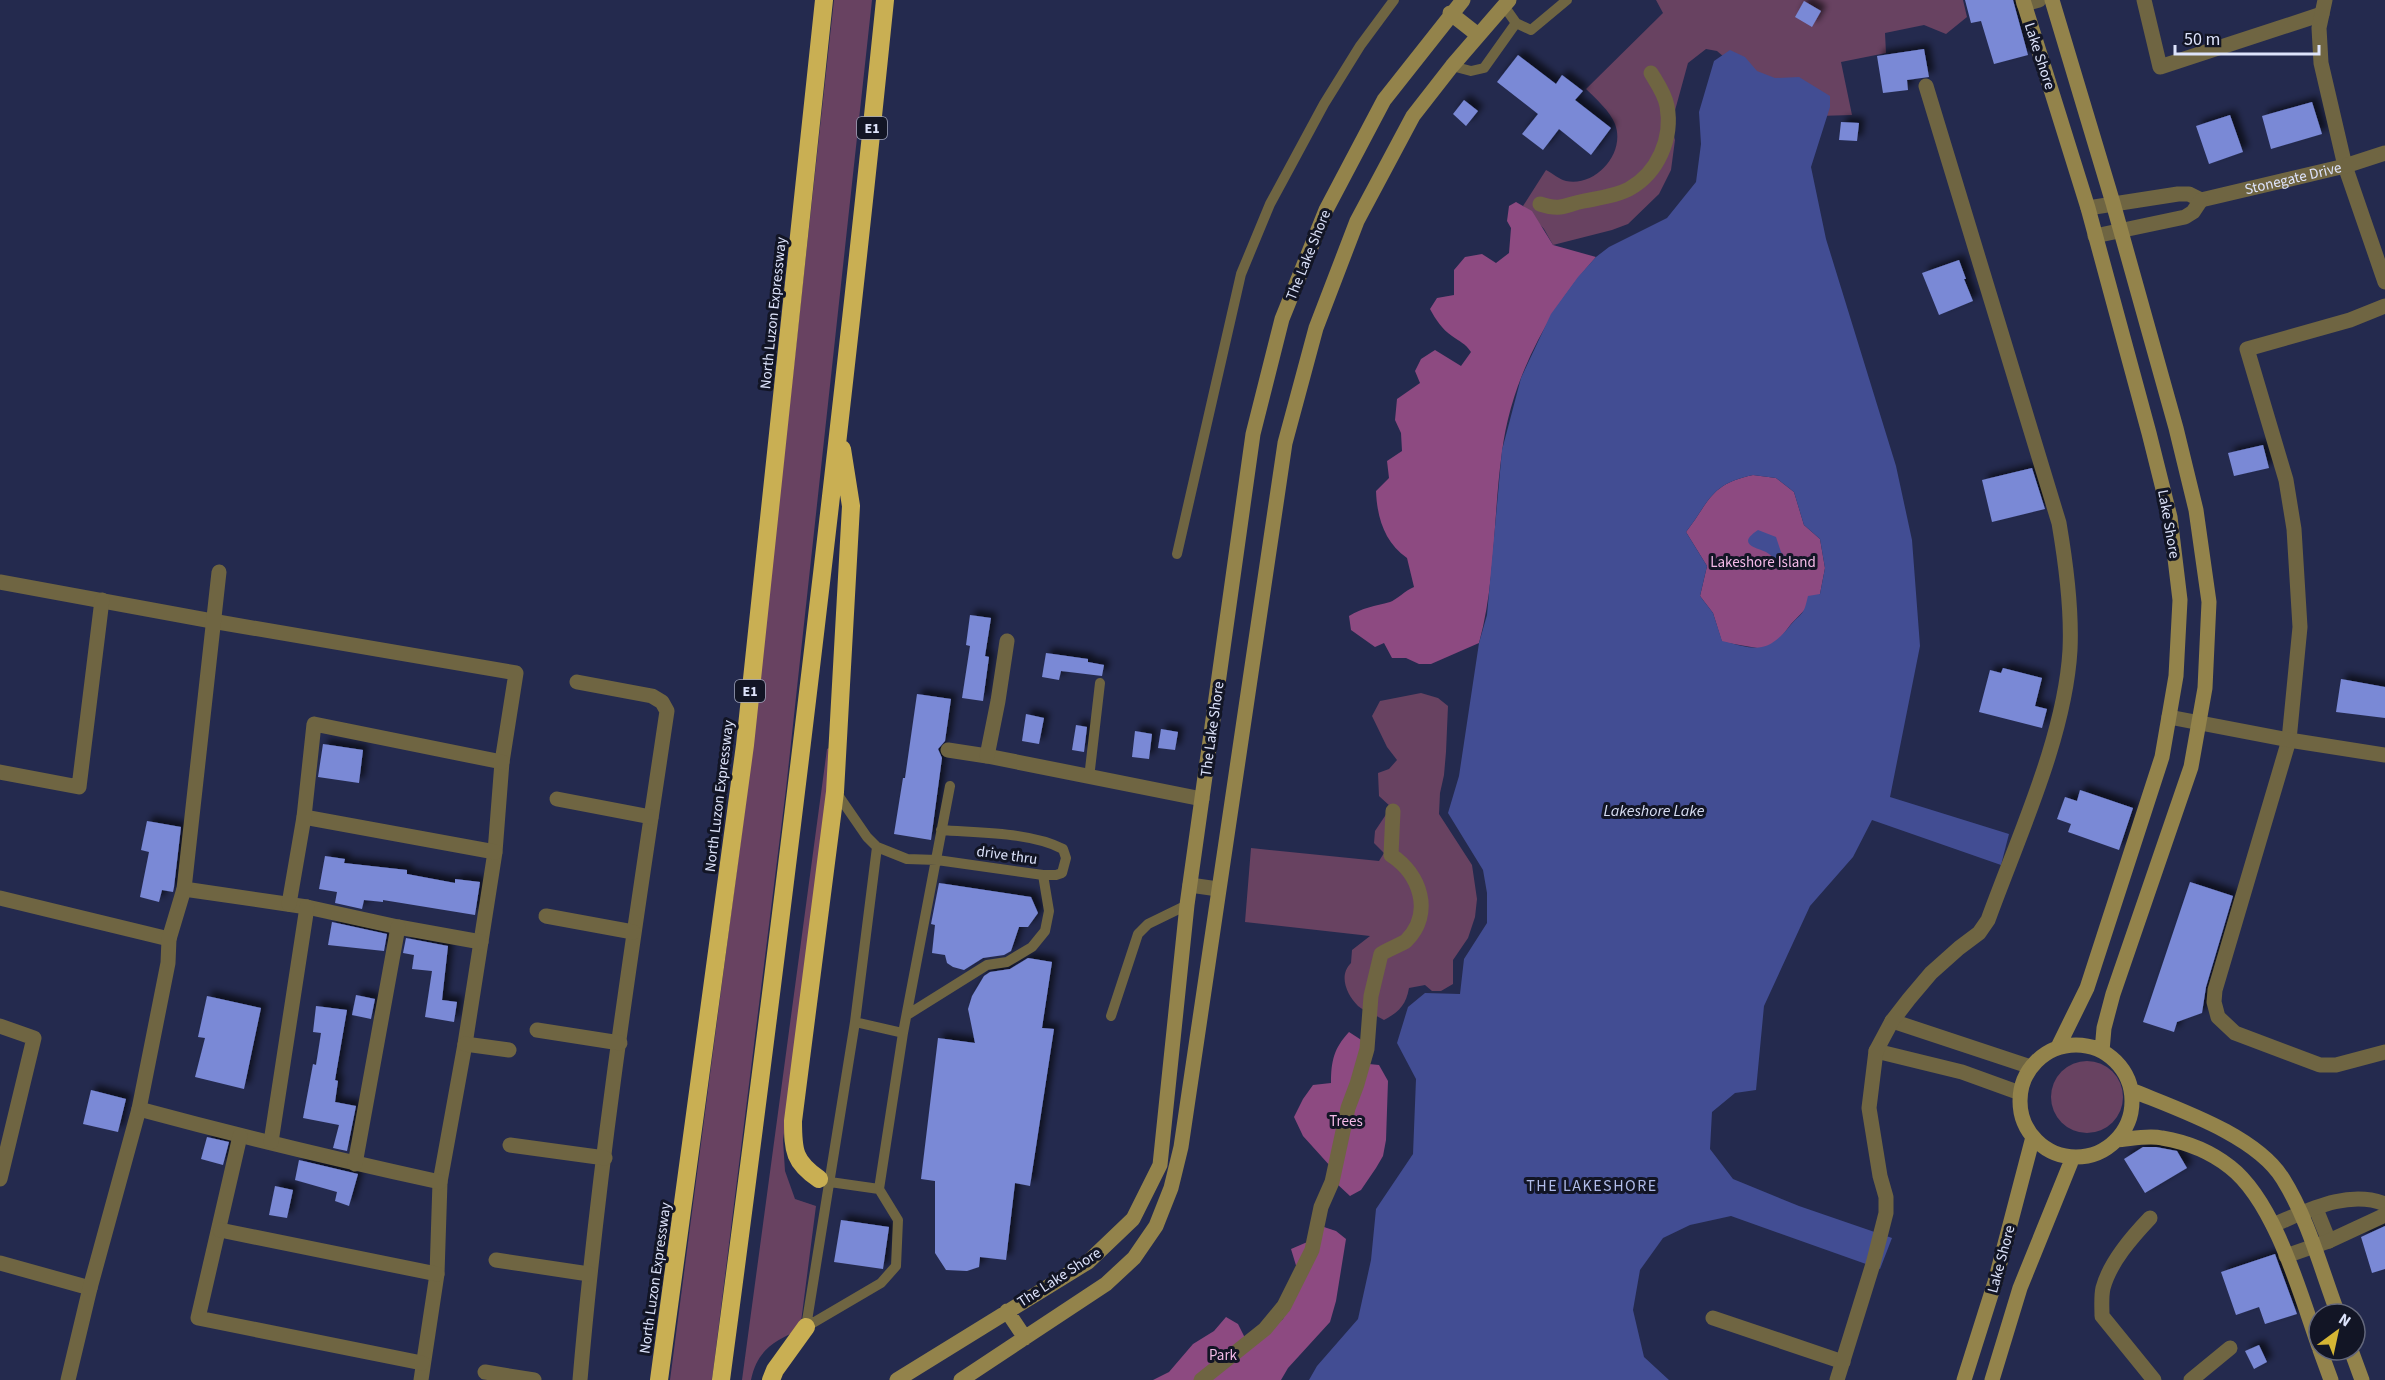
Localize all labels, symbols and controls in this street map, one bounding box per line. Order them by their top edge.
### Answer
scale bar [2175,18,2319,56]
street label: Lake Shore [2019,20,2060,92]
text: 50 m [2184,27,2220,52]
road number: E1 [857,117,887,139]
street label: Stonegate Drive [2243,157,2344,200]
street label: The Lake Shore [1281,207,1336,304]
street label: North Luzon Expressway [755,236,792,390]
street label: Lake Shore [2152,488,2185,560]
park label: Lakeshore Island [1710,552,1816,573]
road number: E1 [735,680,765,702]
street label: The Lake Shore [1195,680,1230,778]
street label: North Luzon Expressway [700,719,739,873]
water label: Lakeshore Lake [1604,800,1705,822]
street label: drive thru [975,841,1039,870]
park label: Trees [1329,1111,1363,1132]
district label: THE LAKESHORE [1526,1175,1658,1197]
street label: North Luzon Expressway [634,1201,677,1355]
street label: Lake Shore [1982,1223,2021,1295]
street label: The Lake Shore [1013,1243,1105,1312]
north arrow [2307,1302,2367,1362]
text: N [2334,1308,2355,1332]
park label: Park [1209,1345,1238,1366]

